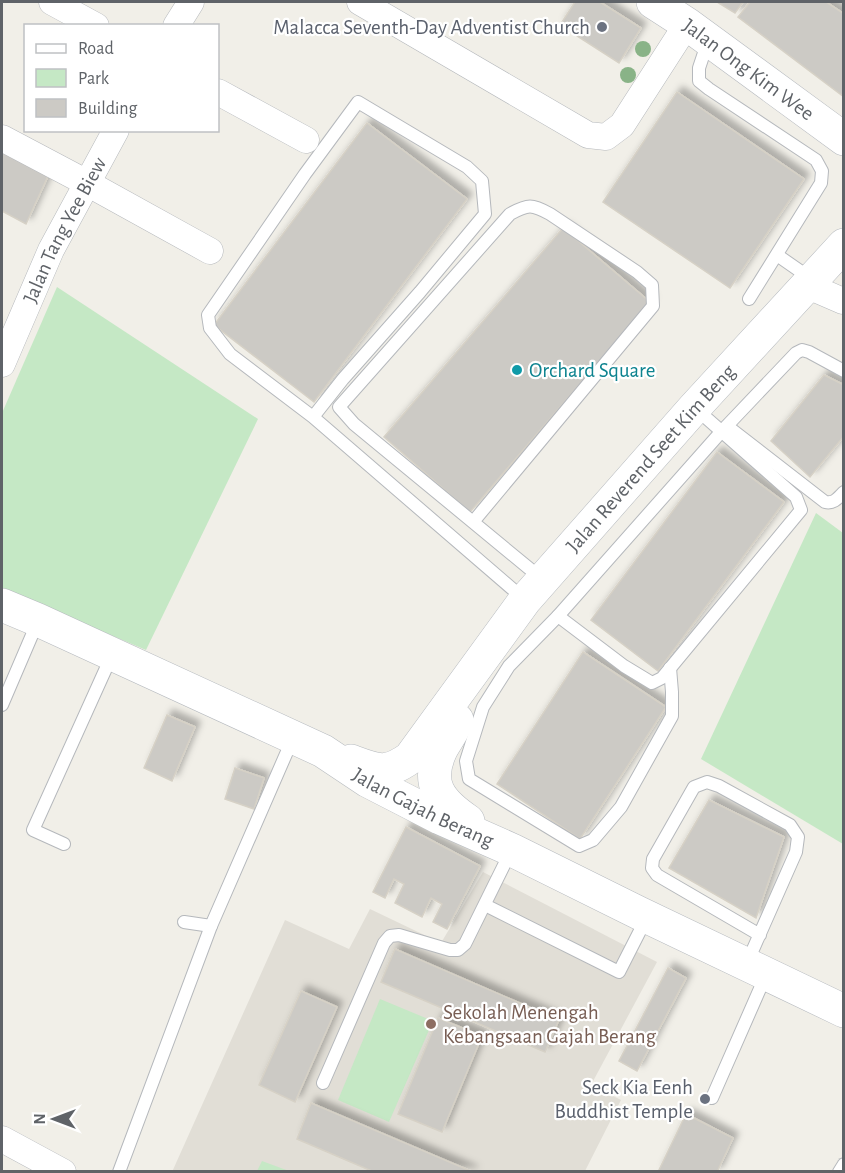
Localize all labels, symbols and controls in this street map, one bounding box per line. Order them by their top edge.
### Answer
street label: Jalan Ong Kim Wee [679,15,818,124]
place label: Malacca Seventh-Day Adventist Church [273,17,590,38]
marker: Malacca Seventh-Day Adventist Church [595,20,609,34]
legend [24,24,219,132]
text: Road [78,40,114,58]
text: Park [78,70,110,88]
text: Building [78,100,138,118]
street label: Jalan Tang Yee Biew [20,154,110,306]
place label: Orchard Square [529,360,656,381]
street label: Jalan Reverend Seet Kim Beng [562,360,740,556]
marker: Orchard Square [510,363,524,377]
street label: Jalan Gajah Berang [349,764,497,852]
place label: Sekolah Menengah Kebangsaan Gajah Berang [443,1002,657,1047]
marker: Sekolah Menengah Kebangsaan Gajah Berang [424,1017,438,1031]
place label: Seck Kia Eenh Buddhist Temple [554,1077,693,1122]
north arrow [24,1089,84,1149]
marker: Seck Kia Eenh Buddhist Temple [698,1092,712,1106]
text: N [32,1113,48,1125]

